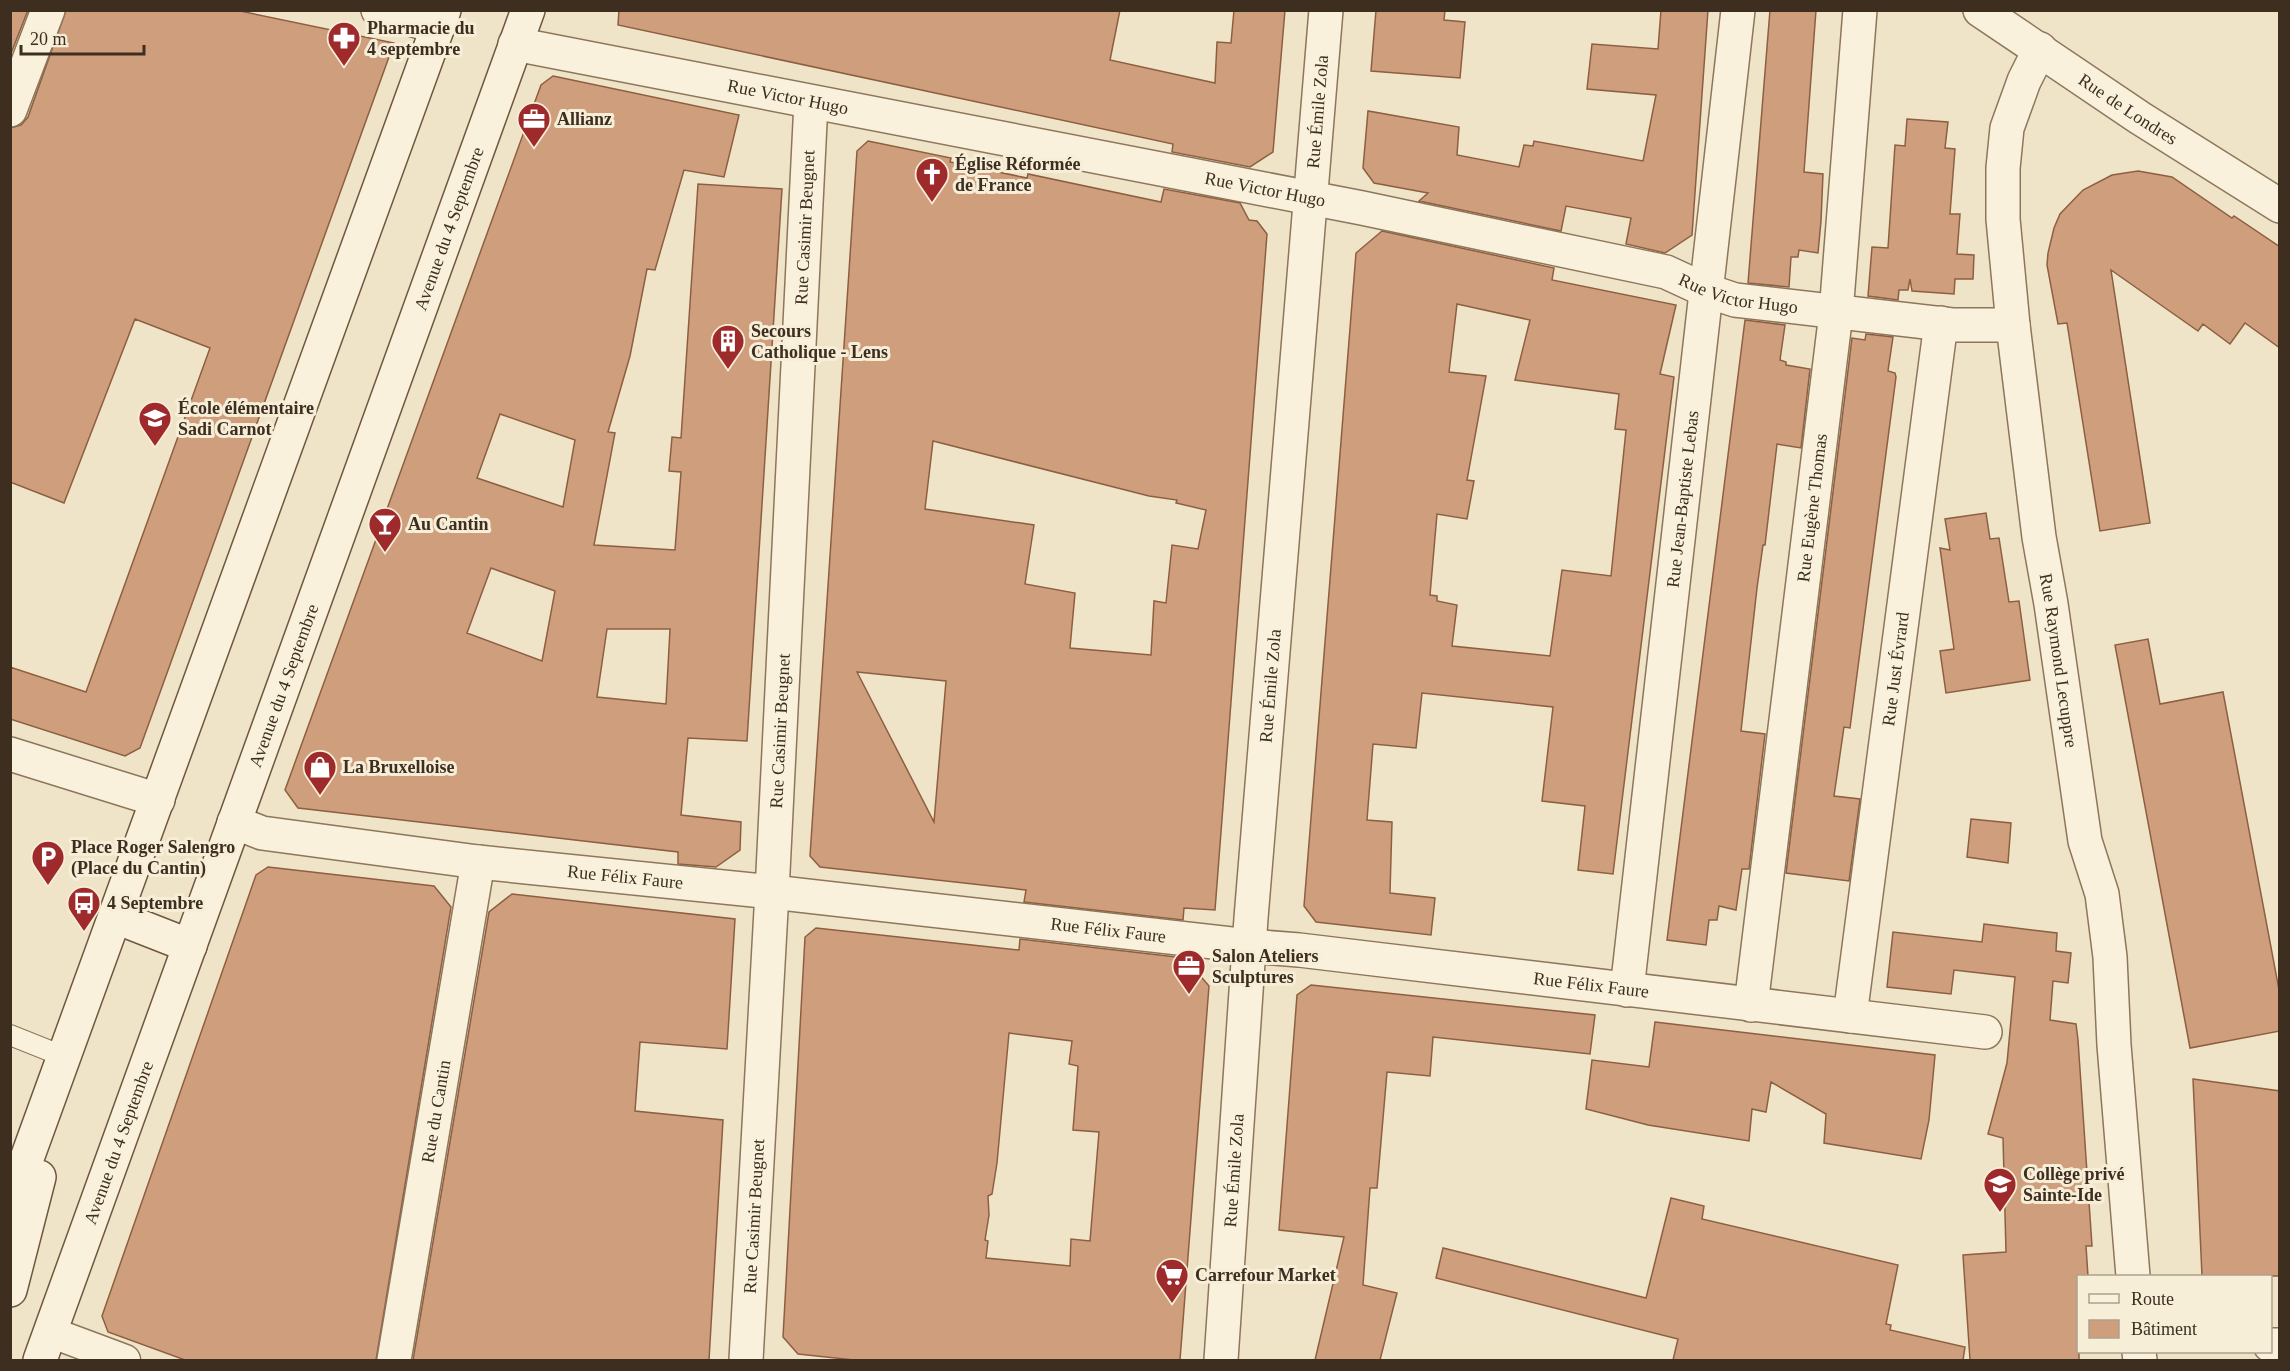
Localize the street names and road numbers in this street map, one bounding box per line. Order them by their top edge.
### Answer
street label: Rue Émile Zola [1303,54,1332,169]
street label: Rue de Londres [2075,69,2181,149]
street label: Rue Victor Hugo [726,75,850,118]
street label: Avenue du 4 Septembre [410,144,488,313]
street label: Rue Casimir Beugnet [791,150,819,305]
street label: Rue Victor Hugo [1203,168,1327,211]
street label: Rue Victor Hugo [1676,269,1799,317]
street label: Rue Jean-Baptiste Lebas [1663,410,1703,589]
street label: Rue Eugène Thomas [1793,432,1831,583]
street label: Rue Raymond Lecuppre [2036,572,2081,749]
street label: Avenue du 4 Septembre [245,601,322,770]
street label: Rue Just Évrard [1878,611,1913,727]
street label: Rue Émile Zola [1256,628,1285,743]
street label: Rue Casimir Beugnet [766,653,794,809]
street label: Rue Félix Faure [566,861,684,893]
street label: Rue Félix Faure [1050,914,1167,947]
street label: Rue Félix Faure [1532,968,1650,1002]
street label: Avenue du 4 Septembre [80,1058,157,1227]
street label: Rue du Cantin [417,1059,454,1164]
street label: Rue Émile Zola [1220,1113,1248,1228]
street label: Rue Casimir Beugnet [740,1138,768,1294]

